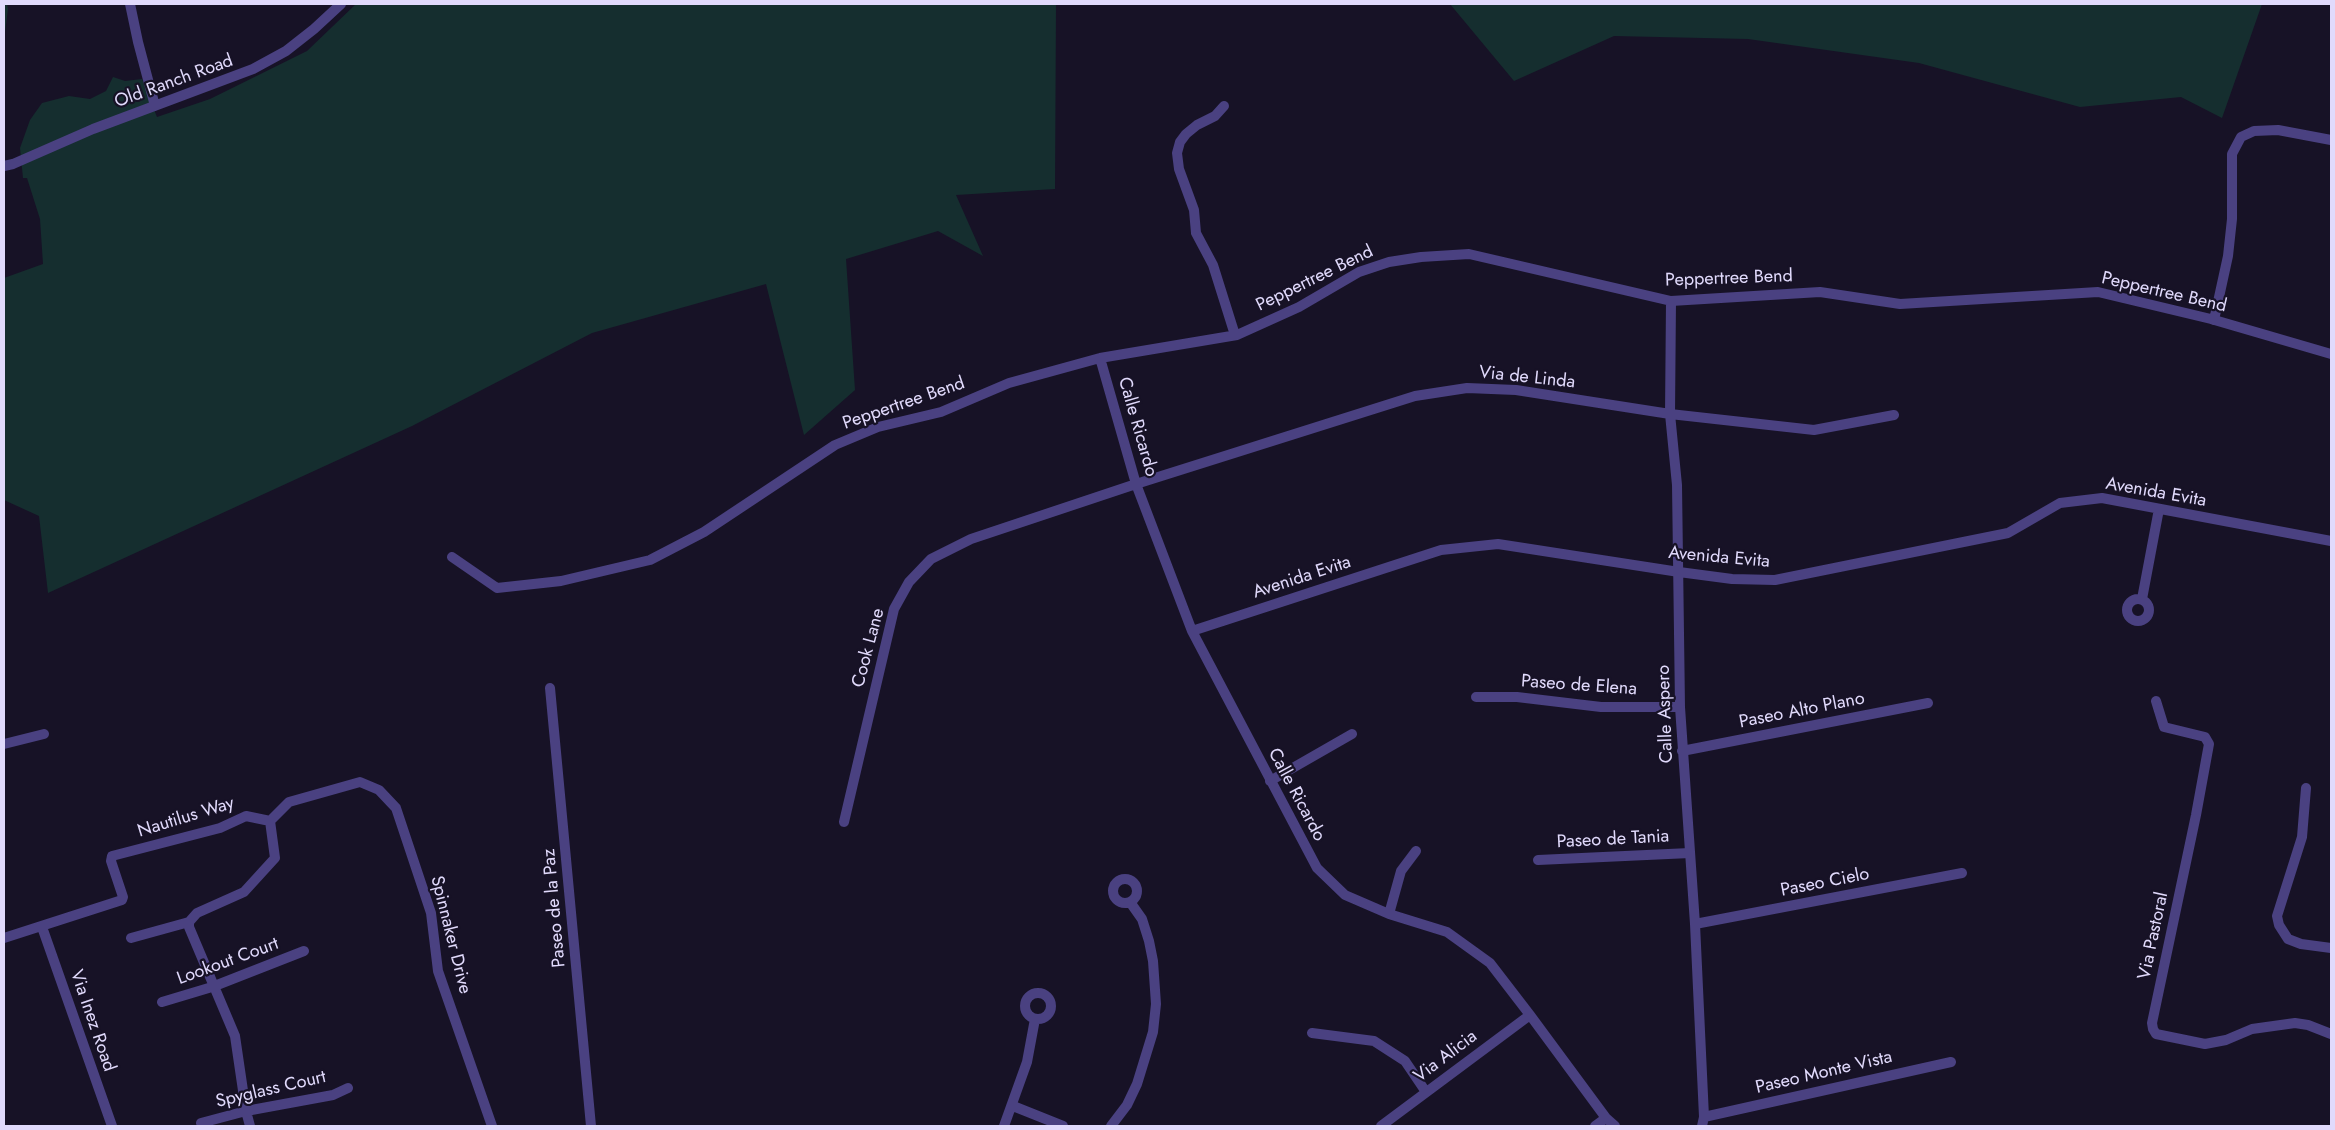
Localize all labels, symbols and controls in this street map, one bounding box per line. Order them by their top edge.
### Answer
street label: Old Ranch Road [112,51,236,113]
street label: Peppertree Bend [1253,241,1377,317]
street label: Peppertree Bend [1665,266,1793,292]
street label: Peppertree Bend [2099,268,2229,318]
street label: Via de Linda [1478,362,1576,394]
street label: Peppertree Bend [840,373,968,435]
street label: Calle Ricardo [1113,375,1161,479]
street label: Avenida Evita [2104,474,2208,512]
street label: Avenida Evita [1667,543,1771,573]
street label: Avenida Evita [1250,552,1354,604]
street label: Cook Lane [848,606,890,690]
street label: Calle Aspero [1653,664,1679,764]
street label: Paseo de Elena [1520,671,1638,701]
street label: Paseo Alto Plano [1737,688,1867,734]
street label: Calle Ricardo [1262,745,1330,845]
street label: Nautilus Way [135,793,237,843]
street label: Paseo de Tania [1556,826,1670,854]
street label: Paseo de la Paz [539,848,571,968]
street label: Paseo Cielo [1779,864,1871,902]
street label: Spinnaker Drive [425,874,475,996]
street label: Via Pastoral [2134,890,2174,982]
street label: Lookout Court [174,934,282,990]
street label: Via Inez Road [65,967,119,1075]
street label: Via Alicia [1410,1026,1482,1088]
street label: Paseo Monte Vista [1754,1047,1894,1099]
street label: Spyglass Court [214,1067,328,1113]

